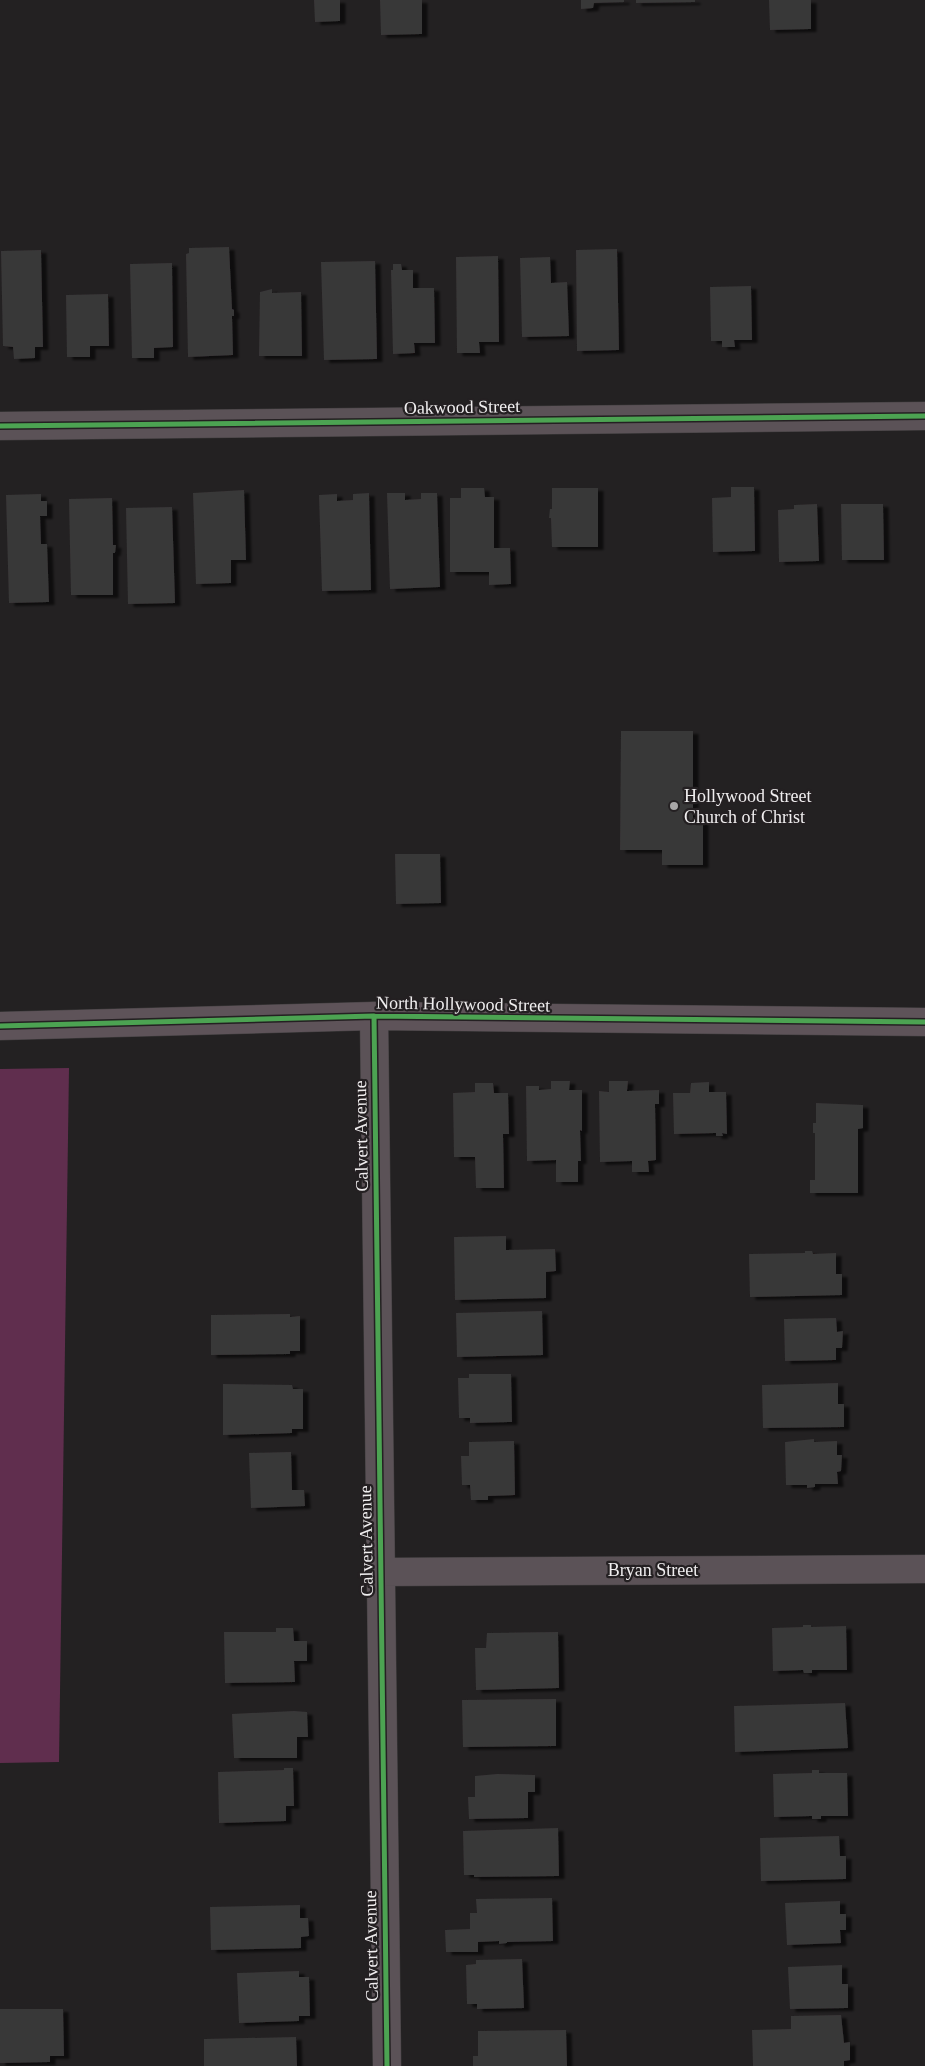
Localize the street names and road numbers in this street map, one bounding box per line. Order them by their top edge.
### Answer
street label: Oakwood Street [404,396,520,418]
street label: North Hollywood Street [376,992,550,1016]
street label: Calvert Avenue [350,1080,372,1192]
street label: Calvert Avenue [355,1485,377,1597]
street label: Bryan Street [608,1560,698,1580]
street label: Calvert Avenue [360,1890,382,2002]

